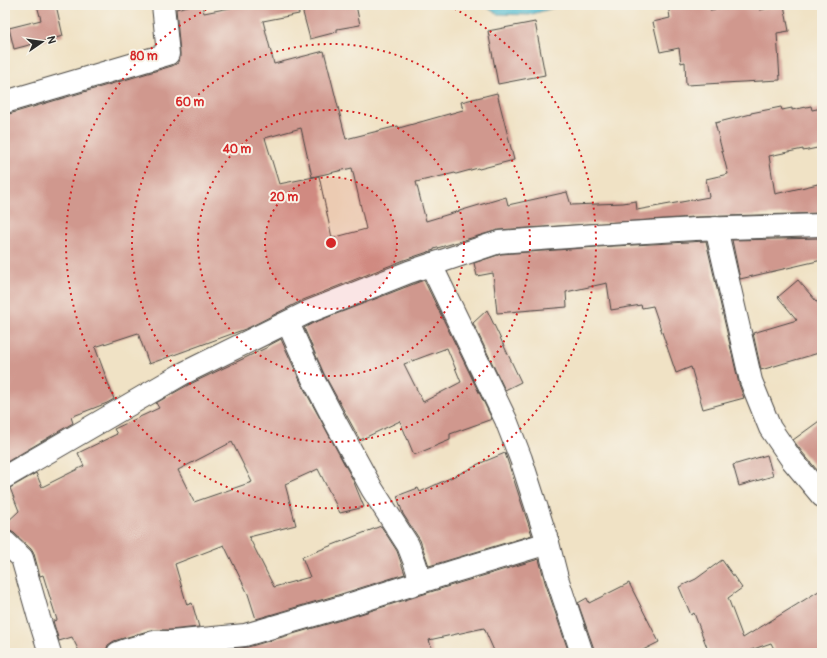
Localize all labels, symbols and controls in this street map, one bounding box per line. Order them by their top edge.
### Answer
north arrow [22,22,62,62]
text: N [44,35,59,45]
text: 80 m [130,49,158,64]
text: 60 m [176,95,205,110]
text: 40 m [222,142,252,157]
text: 20 m [270,190,298,205]
centre of rings [324,236,338,250]

